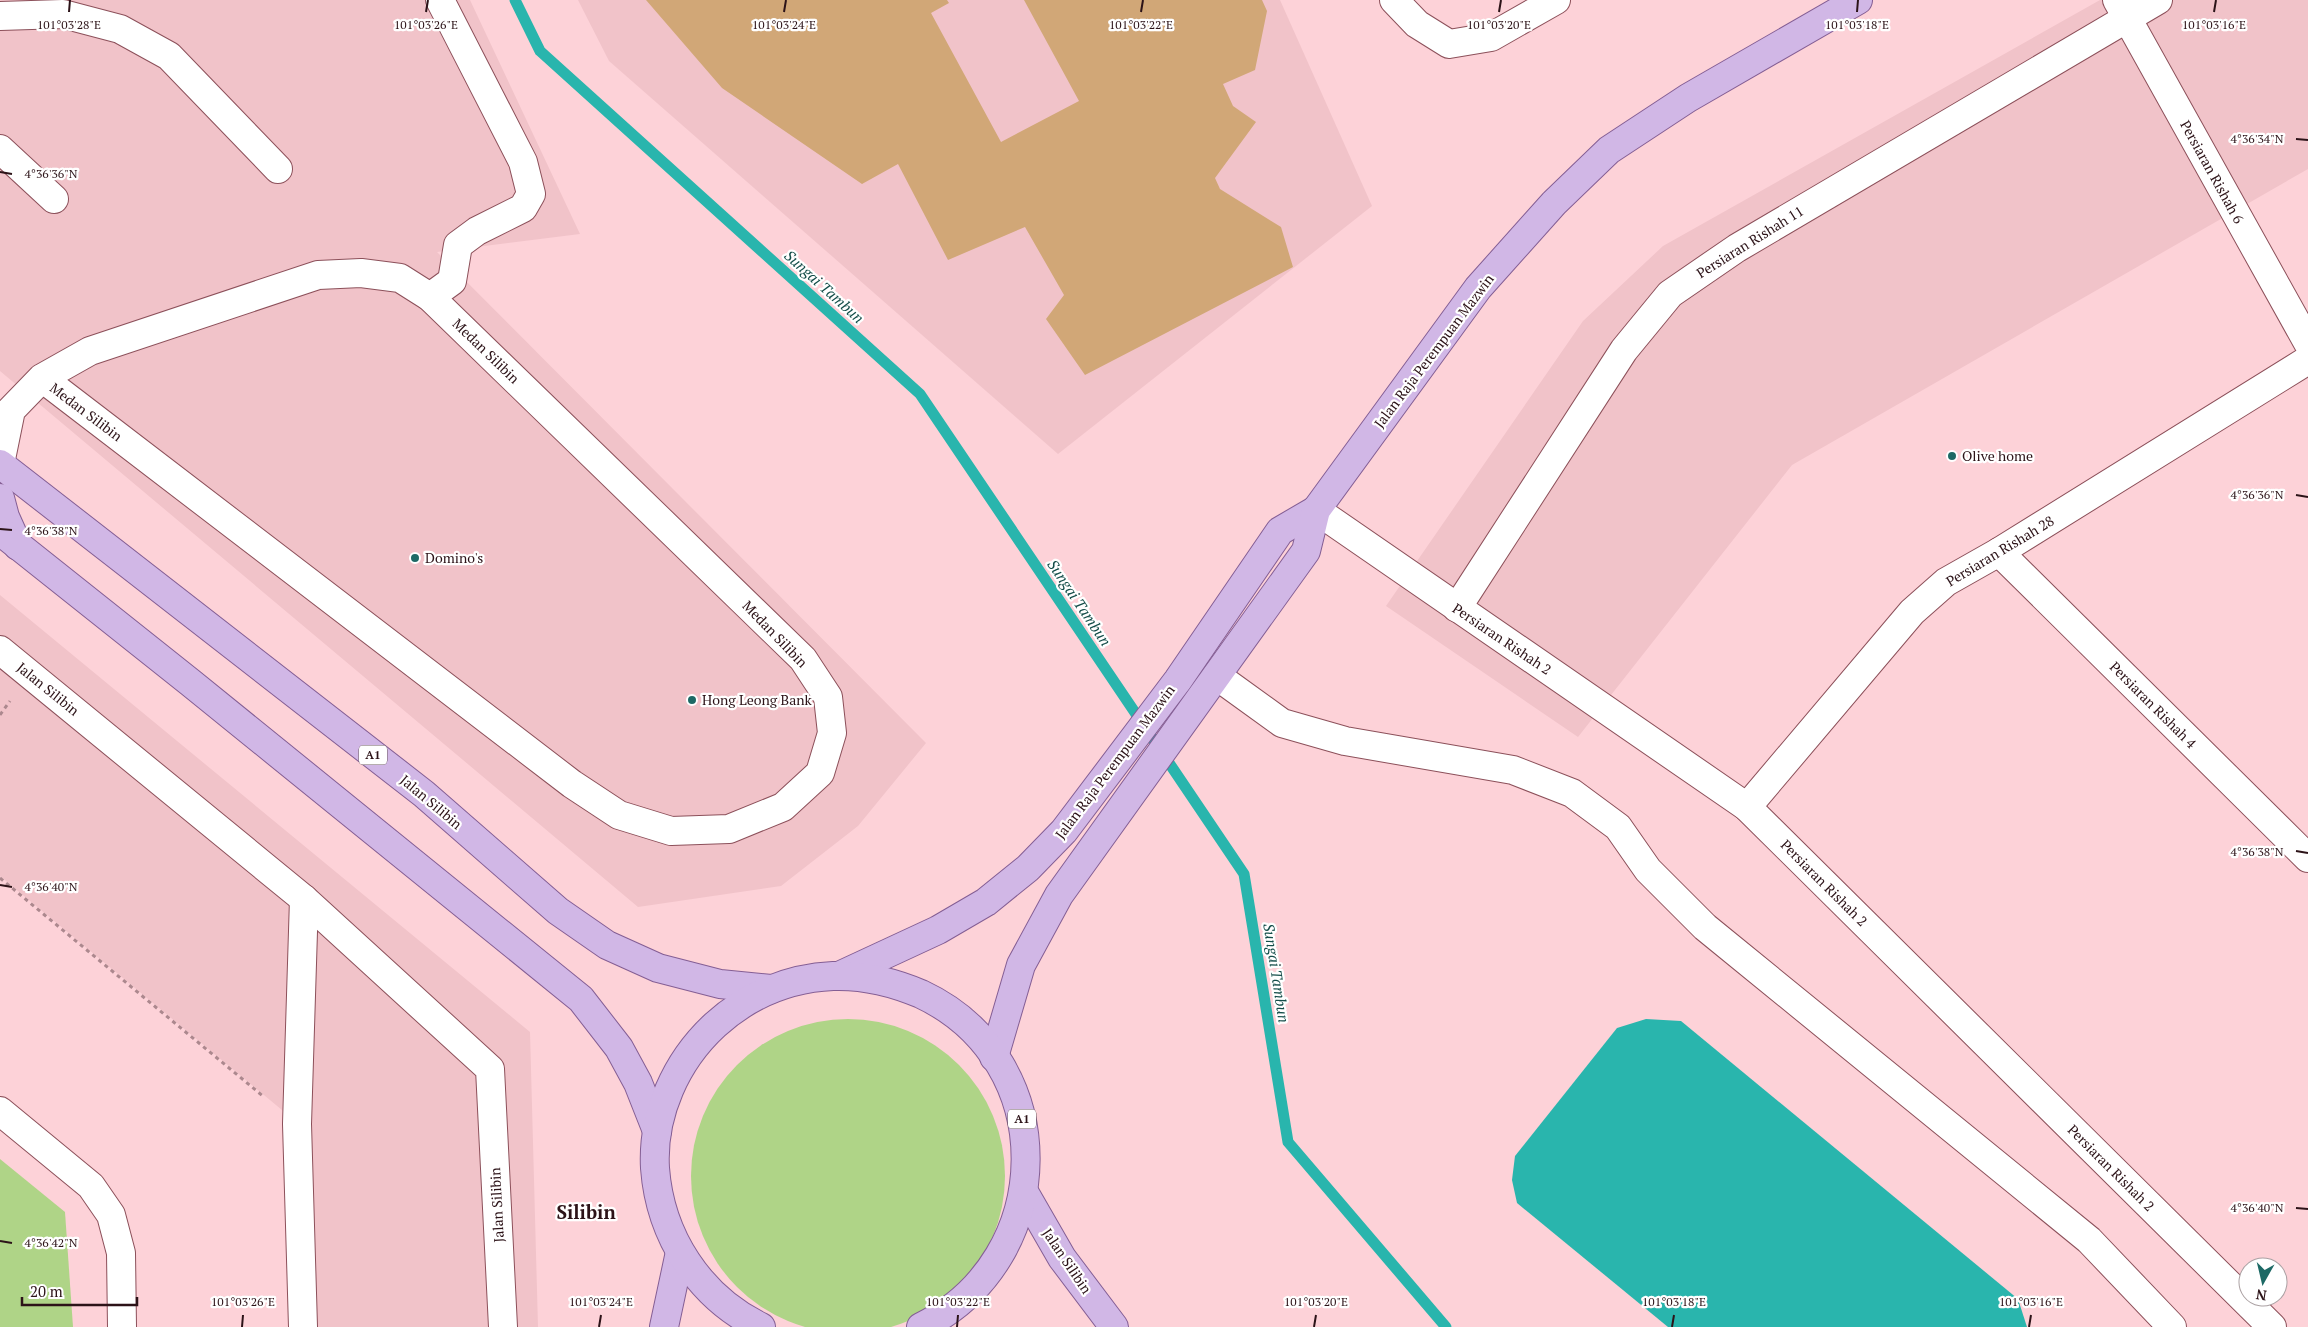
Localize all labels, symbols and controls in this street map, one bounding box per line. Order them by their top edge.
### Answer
text: 101°03'28"E [37,17,101,32]
text: 101°03'26"E [394,17,458,32]
text: 101°03'24"E [752,17,816,32]
text: 101°03'22"E [1109,17,1173,32]
text: 101°03'20"E [1467,17,1531,32]
text: 101°03'18"E [1825,17,1889,32]
text: 101°03'16"E [2182,17,2246,32]
street label: Persiaran Rishah 6 [2176,117,2249,227]
text: 4°36'34"N [2230,131,2284,146]
text: 4°36'36"N [24,166,78,181]
street label: Persiaran Rishah 11 [1693,201,1807,282]
water label: Sungai Tambun [781,245,869,327]
street label: Jalan Raja Perempuan Mazwin [1369,269,1498,432]
street label: Medan Silibin [449,314,524,388]
street label: Medan Silibin [46,378,127,445]
place label: Olive home [1962,446,2033,465]
marker: Olive home [1946,450,1958,462]
text: 4°36'36"N [2230,487,2284,502]
street label: Persiaran Rishah 28 [1942,511,2057,590]
text: 4°36'38"N [24,523,78,538]
place label: Domino's [425,548,483,567]
marker: Domino's [409,552,421,564]
water label: Sungai Tambun [1043,555,1116,650]
street label: Medan Silibin [739,596,813,672]
street label: Persiaran Rishah 2 [1449,598,1555,679]
street label: Persiaran Rishah 4 [2106,657,2201,753]
street label: Jalan Silibin [13,658,84,720]
street label: Jalan Raja Perempuan Mazwin [1050,680,1179,843]
place label: Hong Leong Bank [702,690,813,709]
marker: Hong Leong Bank [686,694,698,706]
road number: A1 [359,746,387,764]
street label: Jalan Silibin [396,770,467,833]
street label: Persiaran Rishah 2 [1777,835,1872,930]
text: 4°36'38"N [2230,844,2284,859]
text: 4°36'40"N [24,879,78,894]
water label: Sungai Tambun [1259,922,1295,1024]
road number: A1 [1008,1110,1036,1128]
street label: Persiaran Rishah 2 [2064,1120,2159,1215]
street label: Jalan Silibin [485,1166,508,1243]
district label: Silibin [556,1199,616,1224]
text: 4°36'40"N [2230,1200,2284,1215]
street label: Jalan Silibin [1039,1224,1097,1298]
text: 4°36'42"N [24,1235,78,1250]
north arrow [2238,1257,2288,1307]
scale bar [22,1274,138,1306]
text: 20 m [30,1281,63,1301]
text: N [2254,1285,2268,1306]
text: 101°03'26"E [211,1294,275,1309]
text: 101°03'24"E [569,1294,633,1309]
text: 101°03'22"E [926,1294,990,1309]
text: 101°03'20"E [1284,1294,1348,1309]
text: 101°03'18"E [1642,1294,1706,1309]
text: 101°03'16"E [1999,1294,2063,1309]

